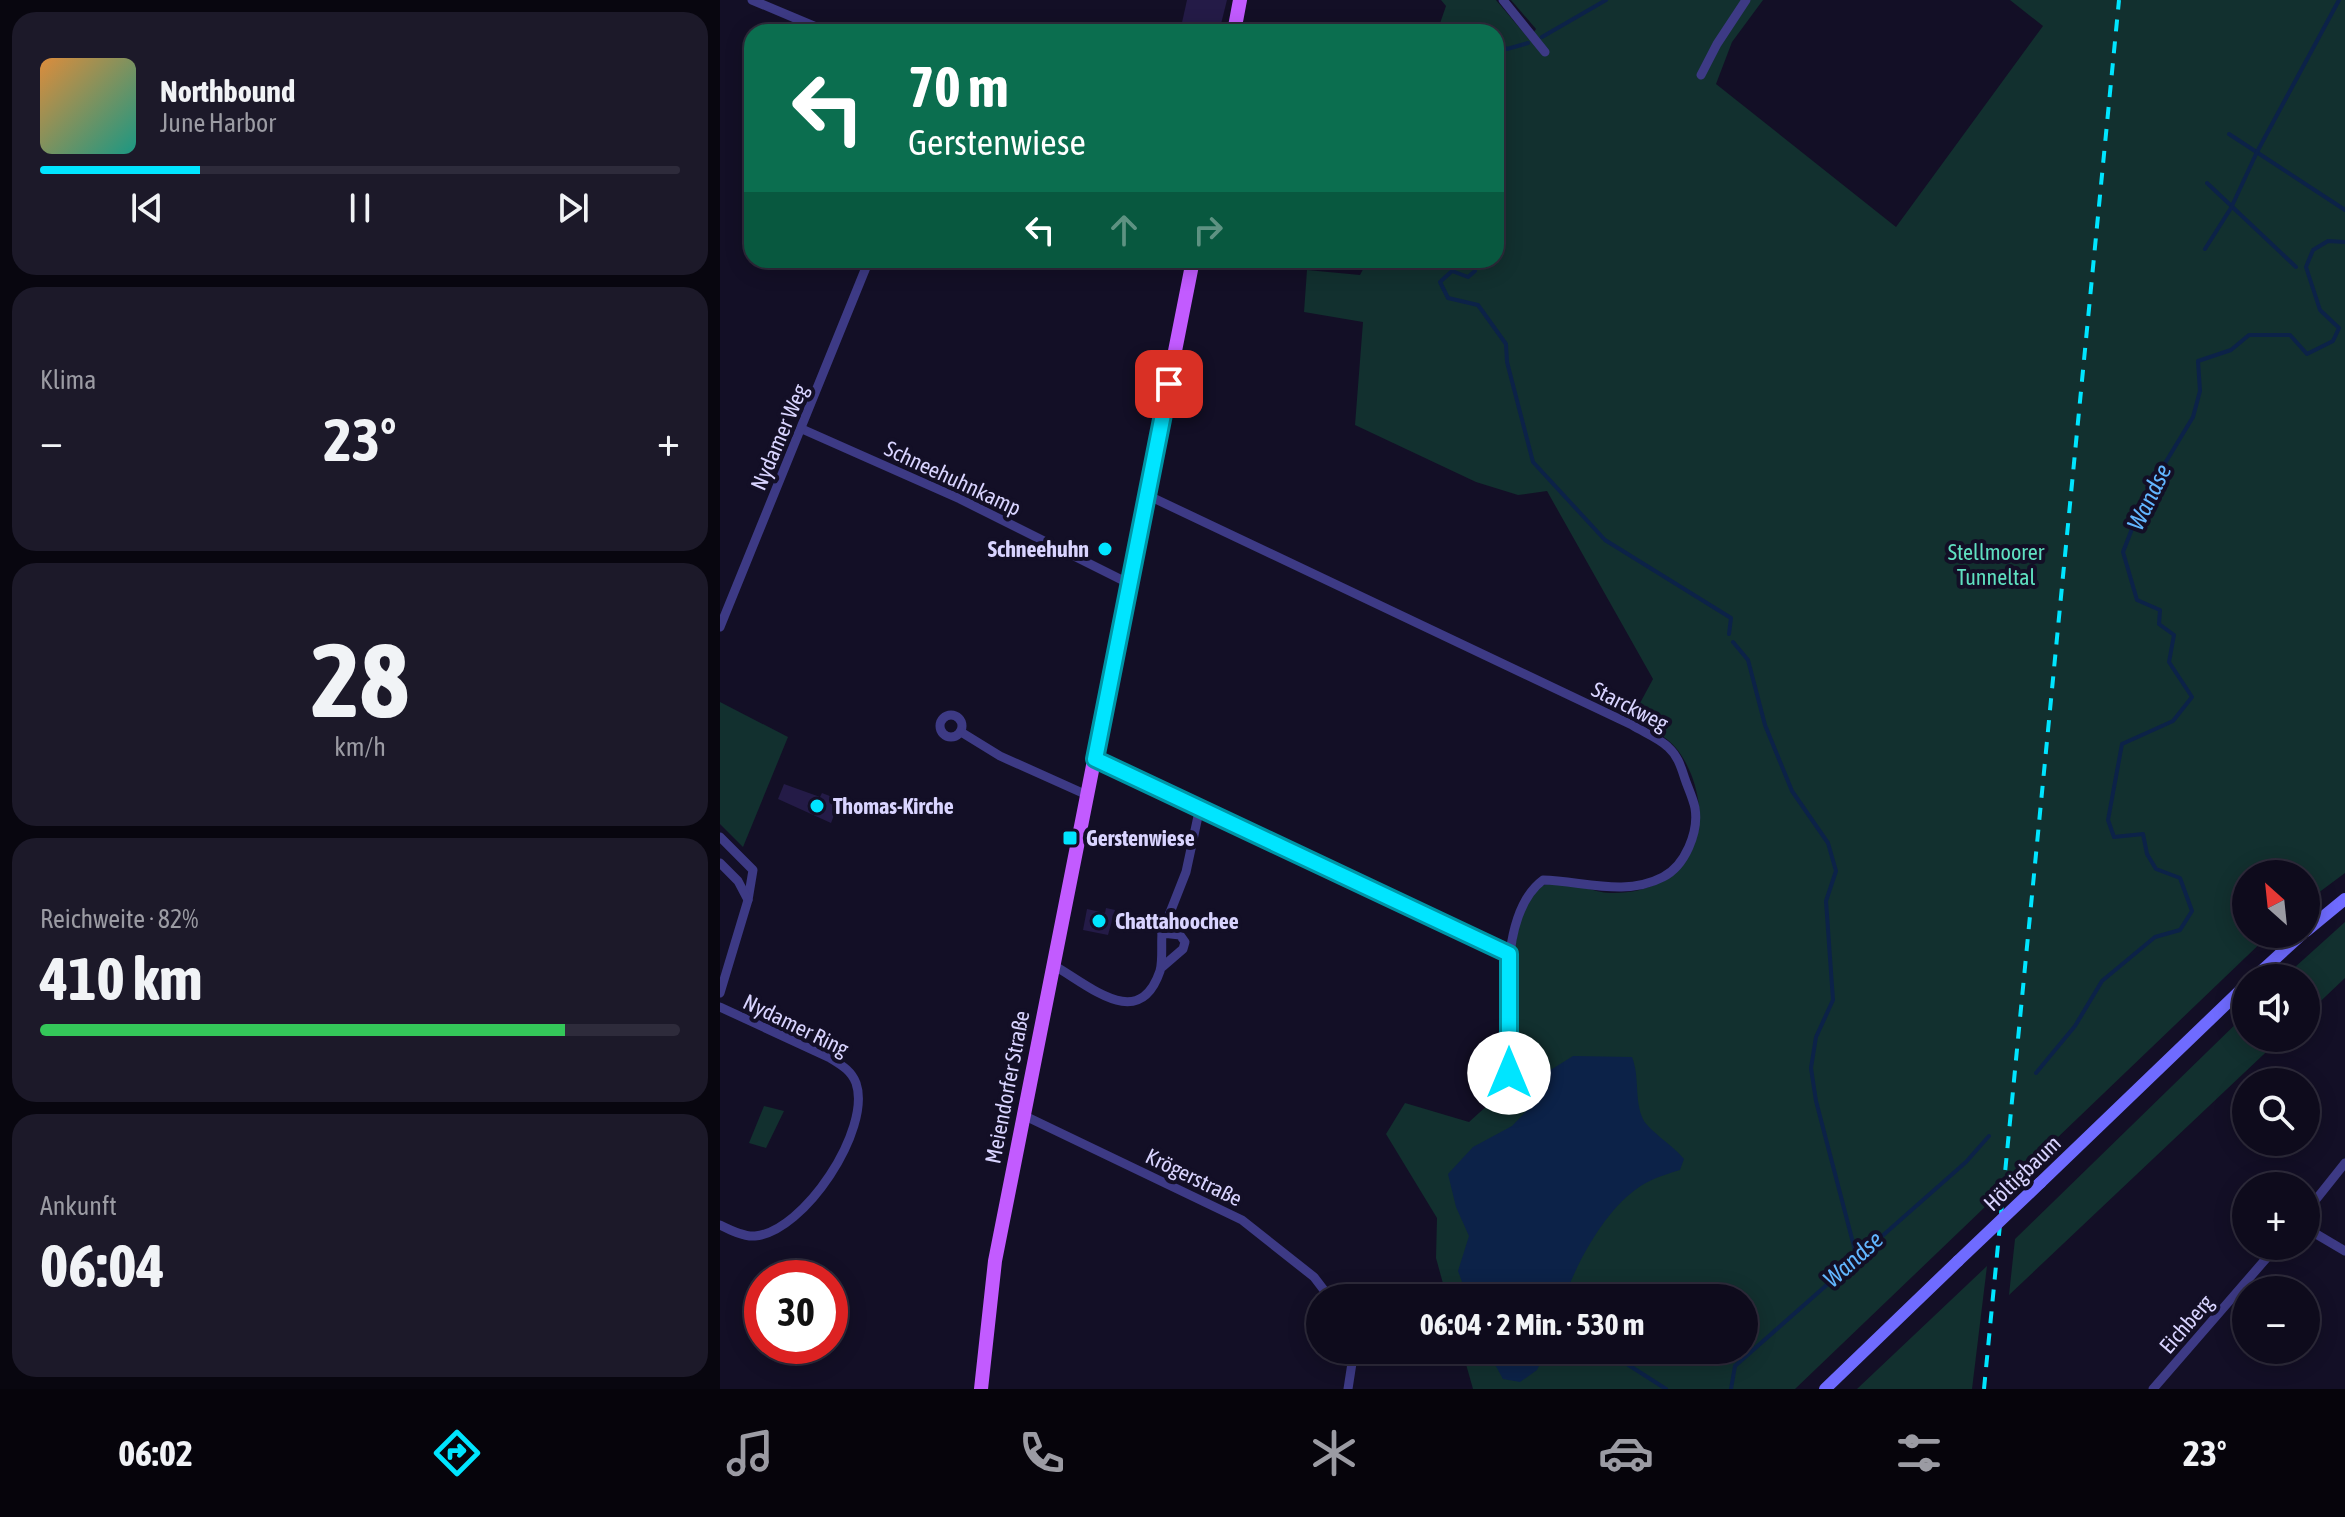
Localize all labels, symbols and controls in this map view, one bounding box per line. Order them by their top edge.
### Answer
text: 70 m [908,55,1009,119]
icon: left [776,56,880,160]
text: Northbound [160,74,295,108]
text: June Harbor [160,108,276,138]
text: Gerstenwiese [908,121,1086,163]
icon: previous [125,186,169,230]
icon: pause [338,186,382,230]
icon: next [551,186,595,230]
icon: left [1018,208,1062,252]
icon: ahead [1102,208,1146,252]
icon: right [1186,208,1230,252]
pin [1135,350,1203,418]
icon: arrive [1147,362,1191,406]
text: Klima [40,365,96,395]
street label: Nydamer Weg [745,380,813,494]
text: 23° [324,405,396,474]
text: − [40,415,63,465]
text: + [657,415,680,465]
street label: Schneehuhnkamp [881,435,1025,521]
water label: Wandse [2121,459,2177,534]
place label: Schneehuhn [988,536,1089,562]
park label: Stellmoorer Tunneltal [1948,539,2045,590]
marker: Schneehuhn [1096,540,1114,558]
text: 28 [311,620,409,739]
street label: Starckweg [1587,676,1673,737]
text: km/h [334,732,386,762]
place label: Thomas-Kirche [833,793,954,819]
marker: Thomas-Kirche [808,797,826,815]
place label: Gerstenwiese [1086,825,1195,851]
marker: Gerstenwiese [1061,829,1079,847]
north arrow [2232,860,2320,948]
map controls [2232,860,2320,1364]
text: Reichweite · 82% [40,904,198,934]
place label: Chattahoochee [1115,908,1239,934]
marker: Chattahoochee [1090,912,1108,930]
text: 410 km [40,944,202,1013]
button: sound [2232,964,2320,1052]
street label: Nydamer Ring [739,988,853,1062]
street label: Meiendorfer Straße [979,1008,1035,1166]
position arrow [1467,1031,1551,1115]
button: search [2232,1068,2320,1156]
street label: Höltigbaum [1978,1130,2066,1216]
street label: Krögerstraße [1142,1143,1246,1211]
button: + [2232,1172,2320,1260]
text: Ankunft [40,1191,117,1221]
water label: Wandse [1818,1225,1888,1293]
text: 06:04 [40,1231,165,1300]
speed limit sign: 30 [744,1260,848,1364]
button: − [2232,1276,2320,1364]
street label: Eichberg [2154,1289,2219,1359]
text: 06:04 · 2 Min. · 530 m [1420,1307,1644,1341]
icon: directions [429,1425,485,1481]
icon: music [722,1425,778,1481]
icon: phone [1014,1425,1070,1481]
icon: climate [1306,1425,1362,1481]
icon: car [1598,1425,1654,1481]
icon: filters [1891,1425,1947,1481]
text: 06:02 [118,1432,193,1474]
text: 23° [2183,1432,2227,1474]

